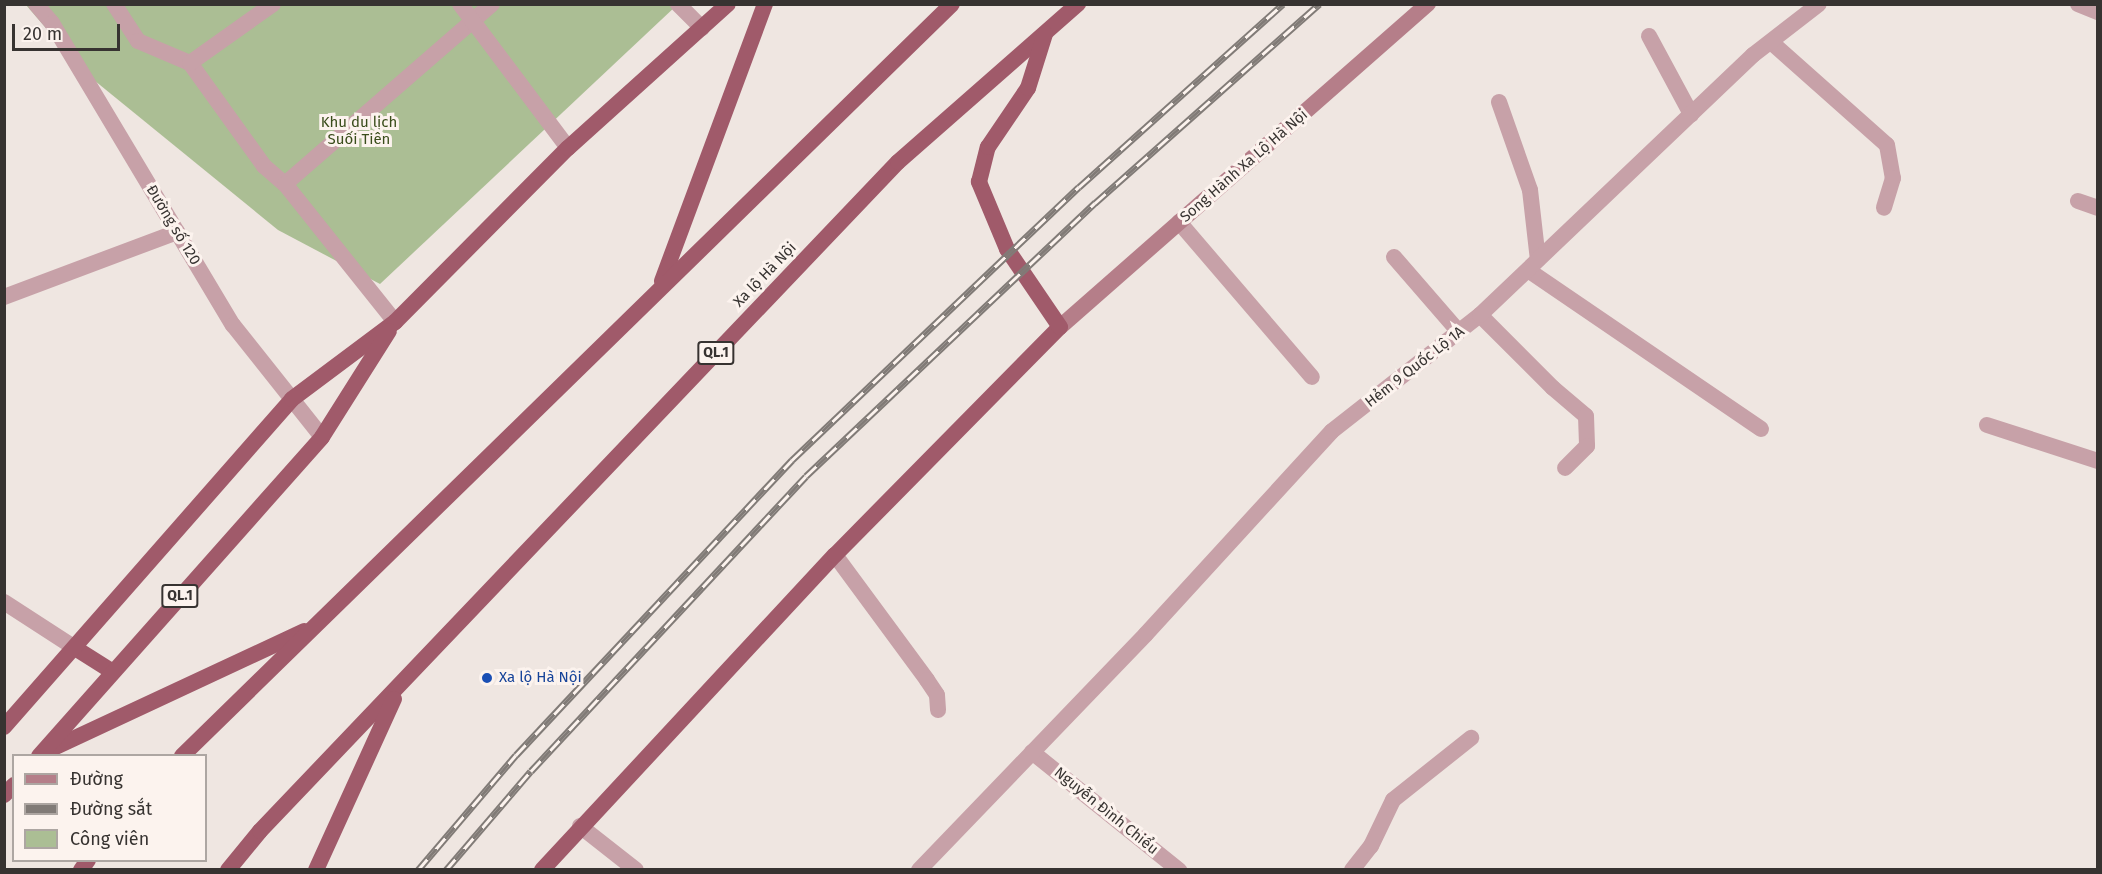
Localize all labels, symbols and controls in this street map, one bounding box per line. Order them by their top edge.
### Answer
scale bar [15,12,123,50]
text: 20 m [23,23,62,45]
street label: Song Hành Xa Lộ Hà Nội [1177,106,1311,226]
park label: Khu du lịch Suối Tiên [321,113,397,148]
street label: Đường số 120 [142,182,204,268]
street label: Xa lộ Hà Nội [730,239,800,311]
street label: Hẻm 9 Quốc Lộ 1A [1362,323,1468,411]
road number: QL.1 [696,342,736,364]
road number: QL.1 [160,585,200,607]
place label: Xa lộ Hà Nội [499,669,582,687]
marker: Xa lộ Hà Nội [480,671,494,685]
legend [12,754,207,862]
street label: Nguyễn Đình Chiểu [1050,764,1162,858]
text: Đường [70,768,123,790]
text: Đường sắt [70,798,152,820]
text: Công viên [70,828,149,850]

